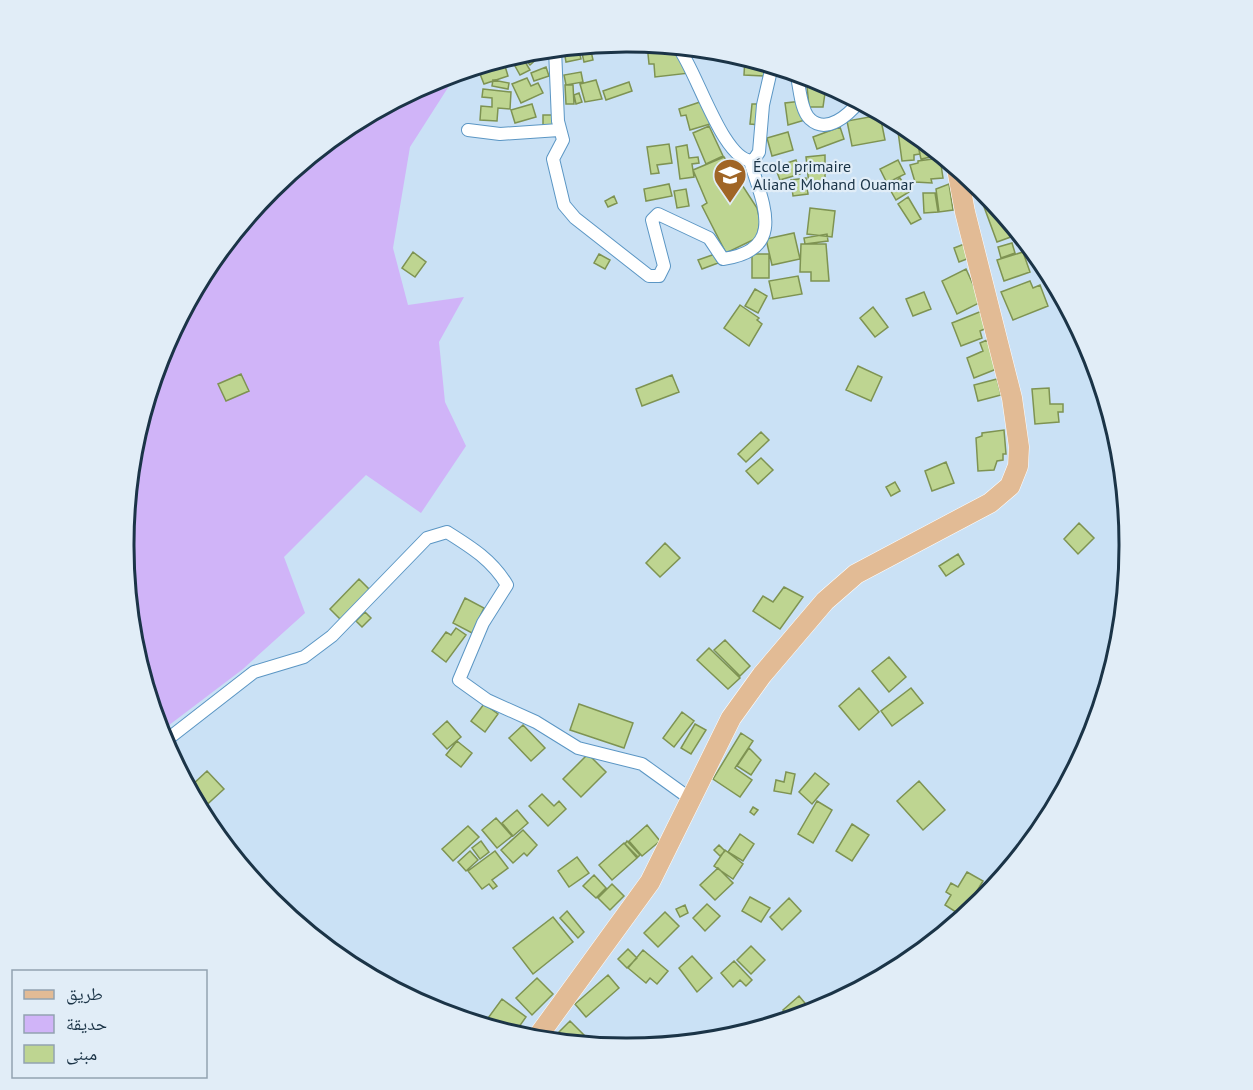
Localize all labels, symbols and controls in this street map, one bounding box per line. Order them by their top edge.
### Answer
place label: École primaire Aliane Mohand Ouamar [753,156,914,194]
school or university icon: École primaire Aliane Mohand Ouamar [712,157,748,204]
legend [12,970,207,1078]
text: طريق [66,982,103,1005]
text: حديقة [66,1012,107,1035]
text: مبنى [66,1042,97,1065]

